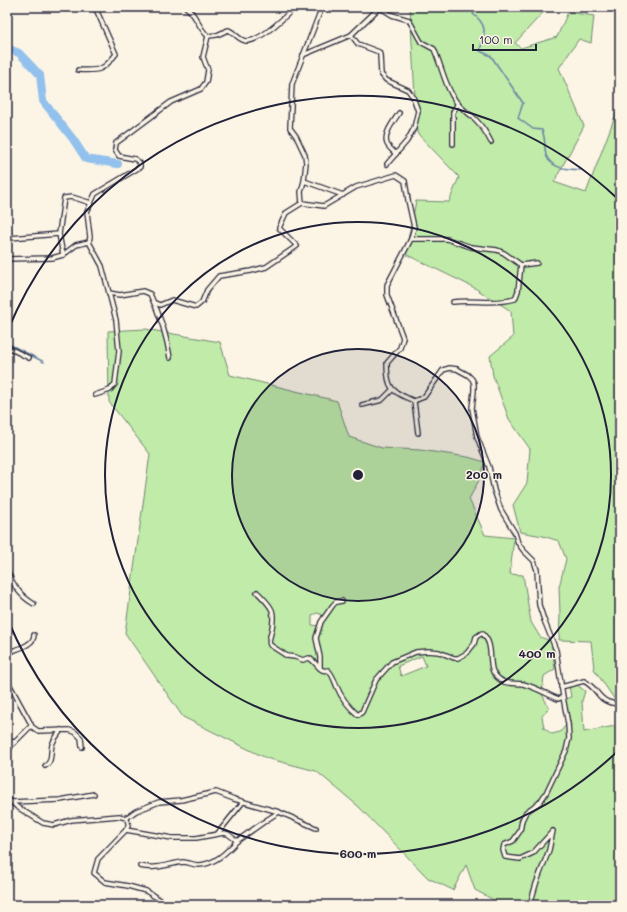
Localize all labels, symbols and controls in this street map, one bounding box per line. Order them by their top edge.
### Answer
scale bar [473,26,536,52]
text: 100 m [479,31,513,47]
text: 200 m [466,466,502,482]
centre of rings [351,468,365,482]
text: 400 m [519,645,555,661]
text: 600 m [340,845,376,861]

